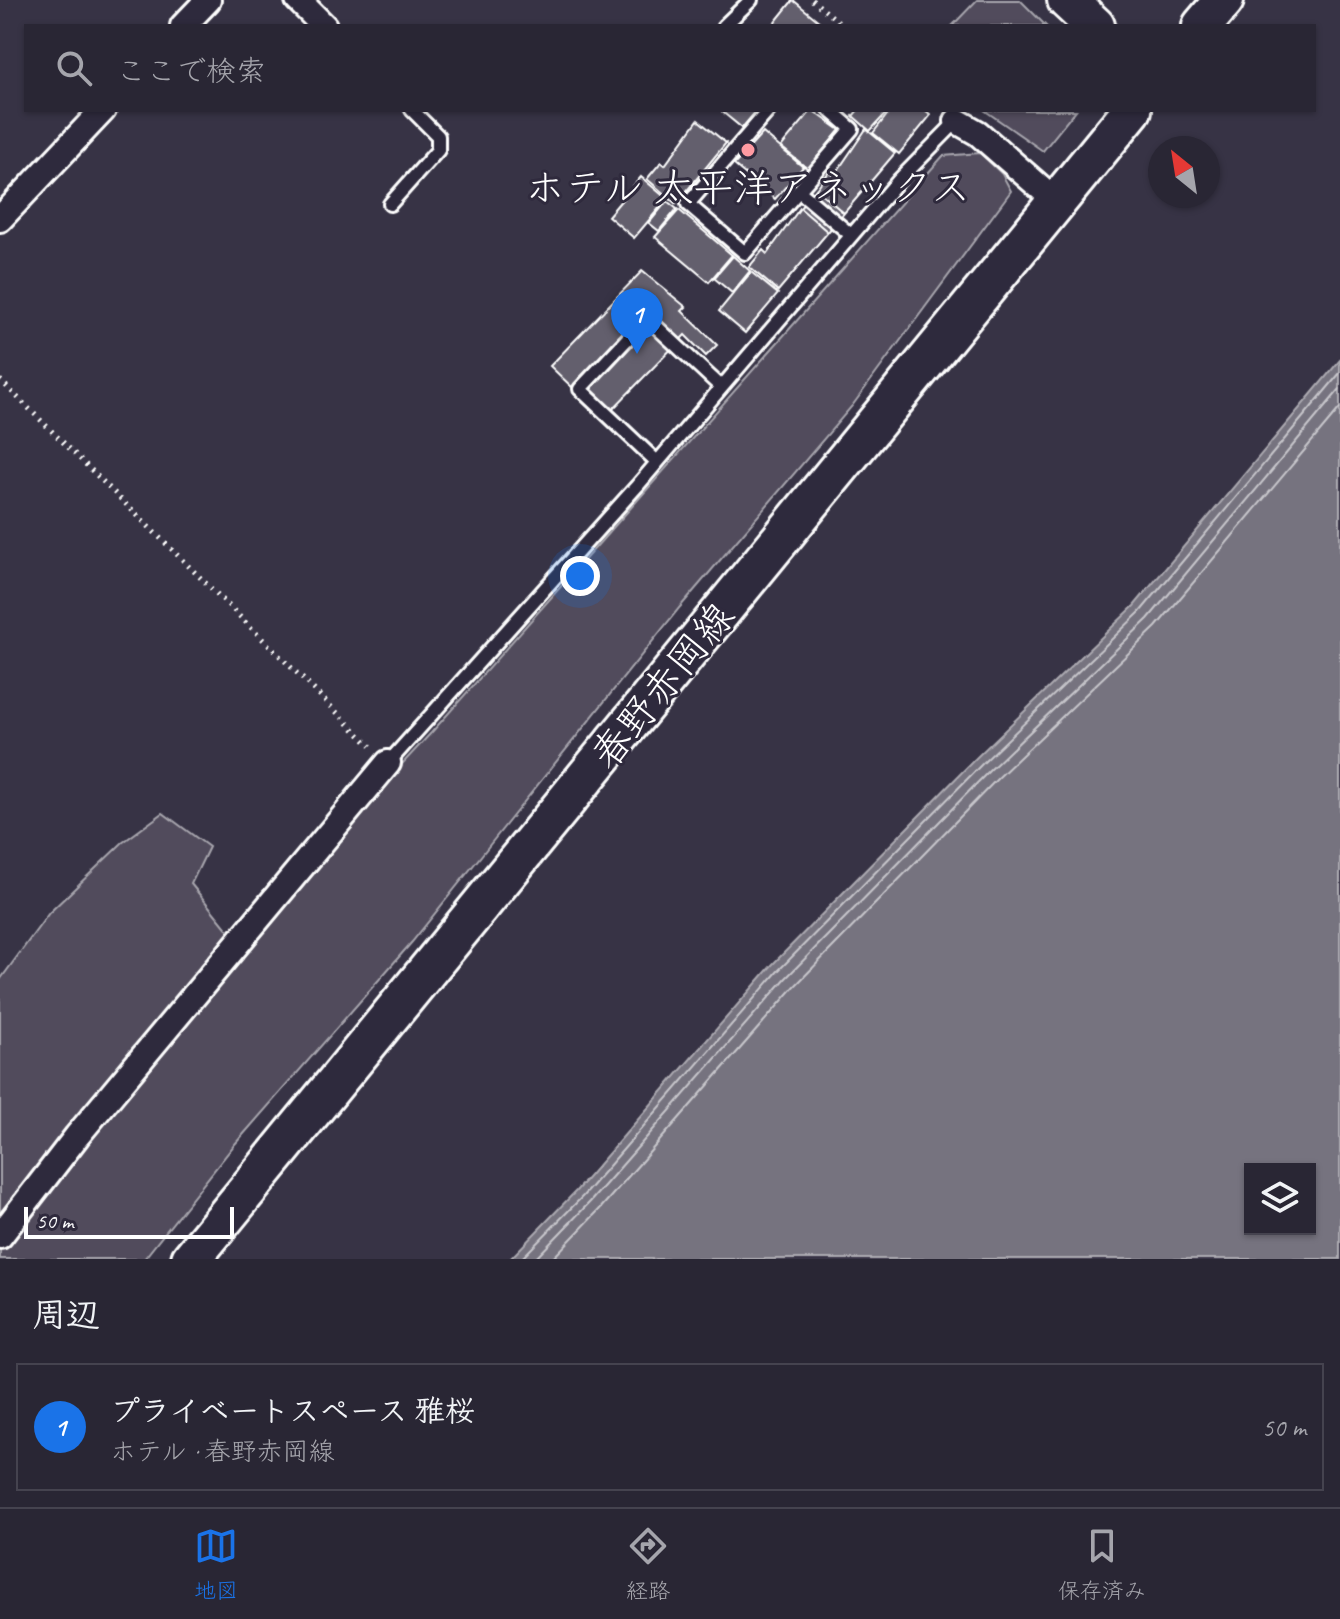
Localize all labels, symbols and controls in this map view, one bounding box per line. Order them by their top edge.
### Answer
search box [24,24,1316,112]
icon: search [52,46,96,90]
text: ここで検索 [116,52,266,90]
north arrow [1148,136,1220,208]
marker: ホテル 太平洋アネックス [739,141,757,159]
place label: ホテル 太平洋アネックス [525,163,971,213]
pin: 1 [611,288,663,354]
your location [560,556,600,596]
street label: 春野赤岡線 [580,592,745,779]
map controls [1244,1163,1316,1235]
button: layers [1244,1163,1316,1235]
scale bar [24,1203,234,1239]
text: 50 m [36,1207,73,1235]
text: 周辺 [32,1293,100,1336]
text: プライベートスペース 雅桜 [110,1392,475,1430]
text: 1 [54,1411,66,1444]
text: 50 m [1262,1411,1306,1444]
text: ホテル · 春野赤岡線 [110,1435,334,1468]
tab: 地図 [194,1524,238,1605]
tab: 経路 [626,1524,670,1605]
tab: 保存済み [1058,1524,1146,1605]

